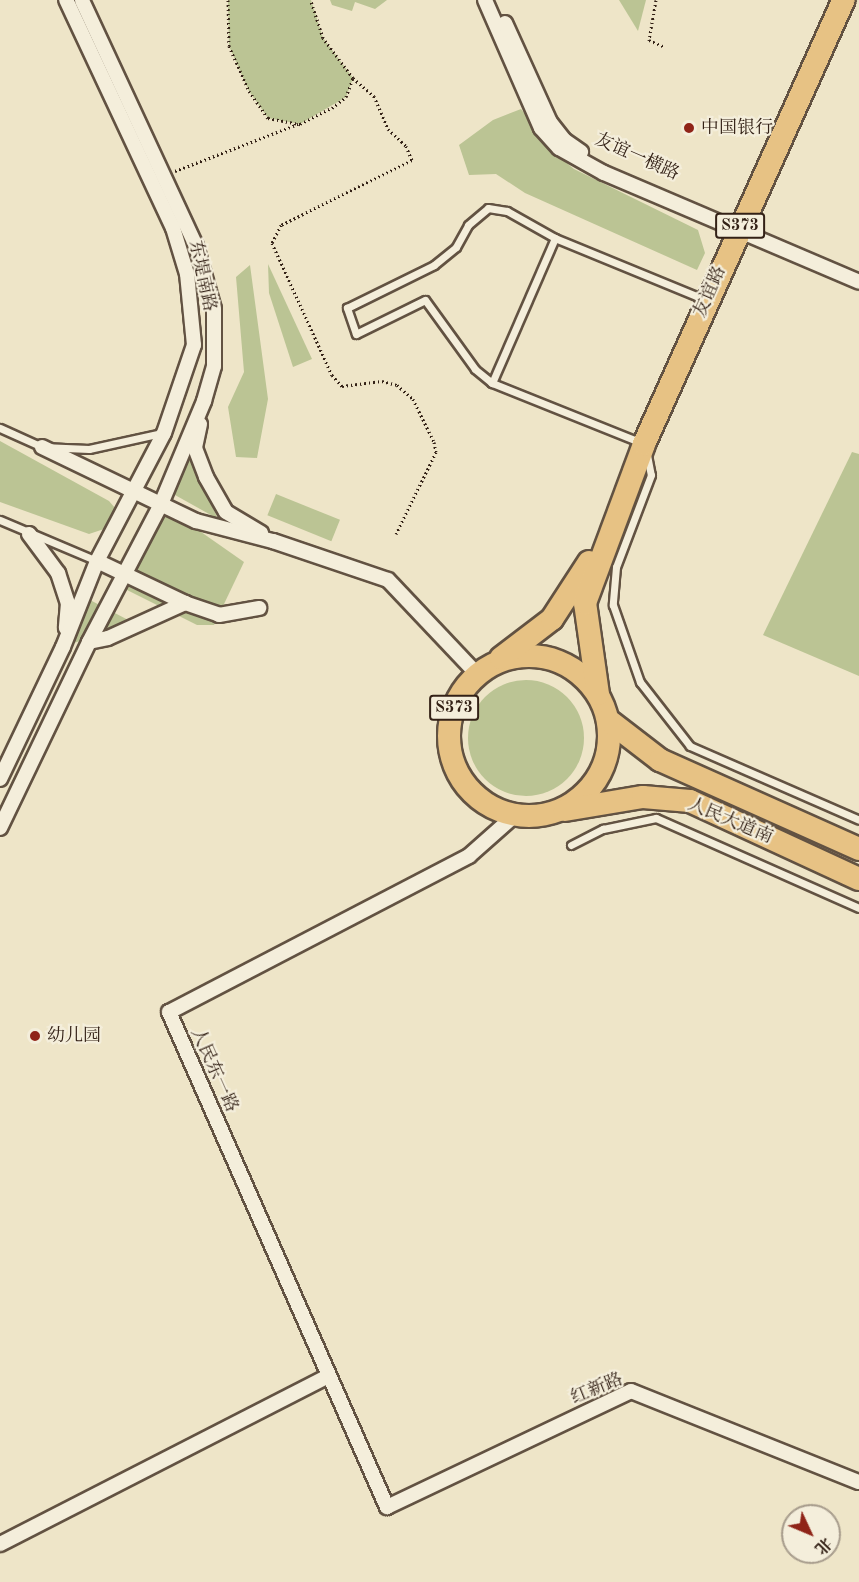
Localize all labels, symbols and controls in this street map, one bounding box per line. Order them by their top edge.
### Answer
place label: 中国银行 [701,117,773,139]
marker: 中国银行 [682,121,696,135]
street label: 友谊一横路 [591,129,683,185]
road number: S373 [714,213,766,239]
street label: 东堤南路 [184,239,220,313]
street label: 友谊路 [689,263,731,321]
road number: S373 [428,695,480,721]
street label: 人民大道南 [684,793,776,849]
street label: 人民东一路 [186,1024,242,1116]
place label: 幼儿园 [47,1025,101,1047]
marker: 幼儿园 [28,1029,42,1043]
street label: 红新路 [568,1369,626,1409]
north arrow [781,1504,841,1564]
text: 北 [811,1534,834,1556]

